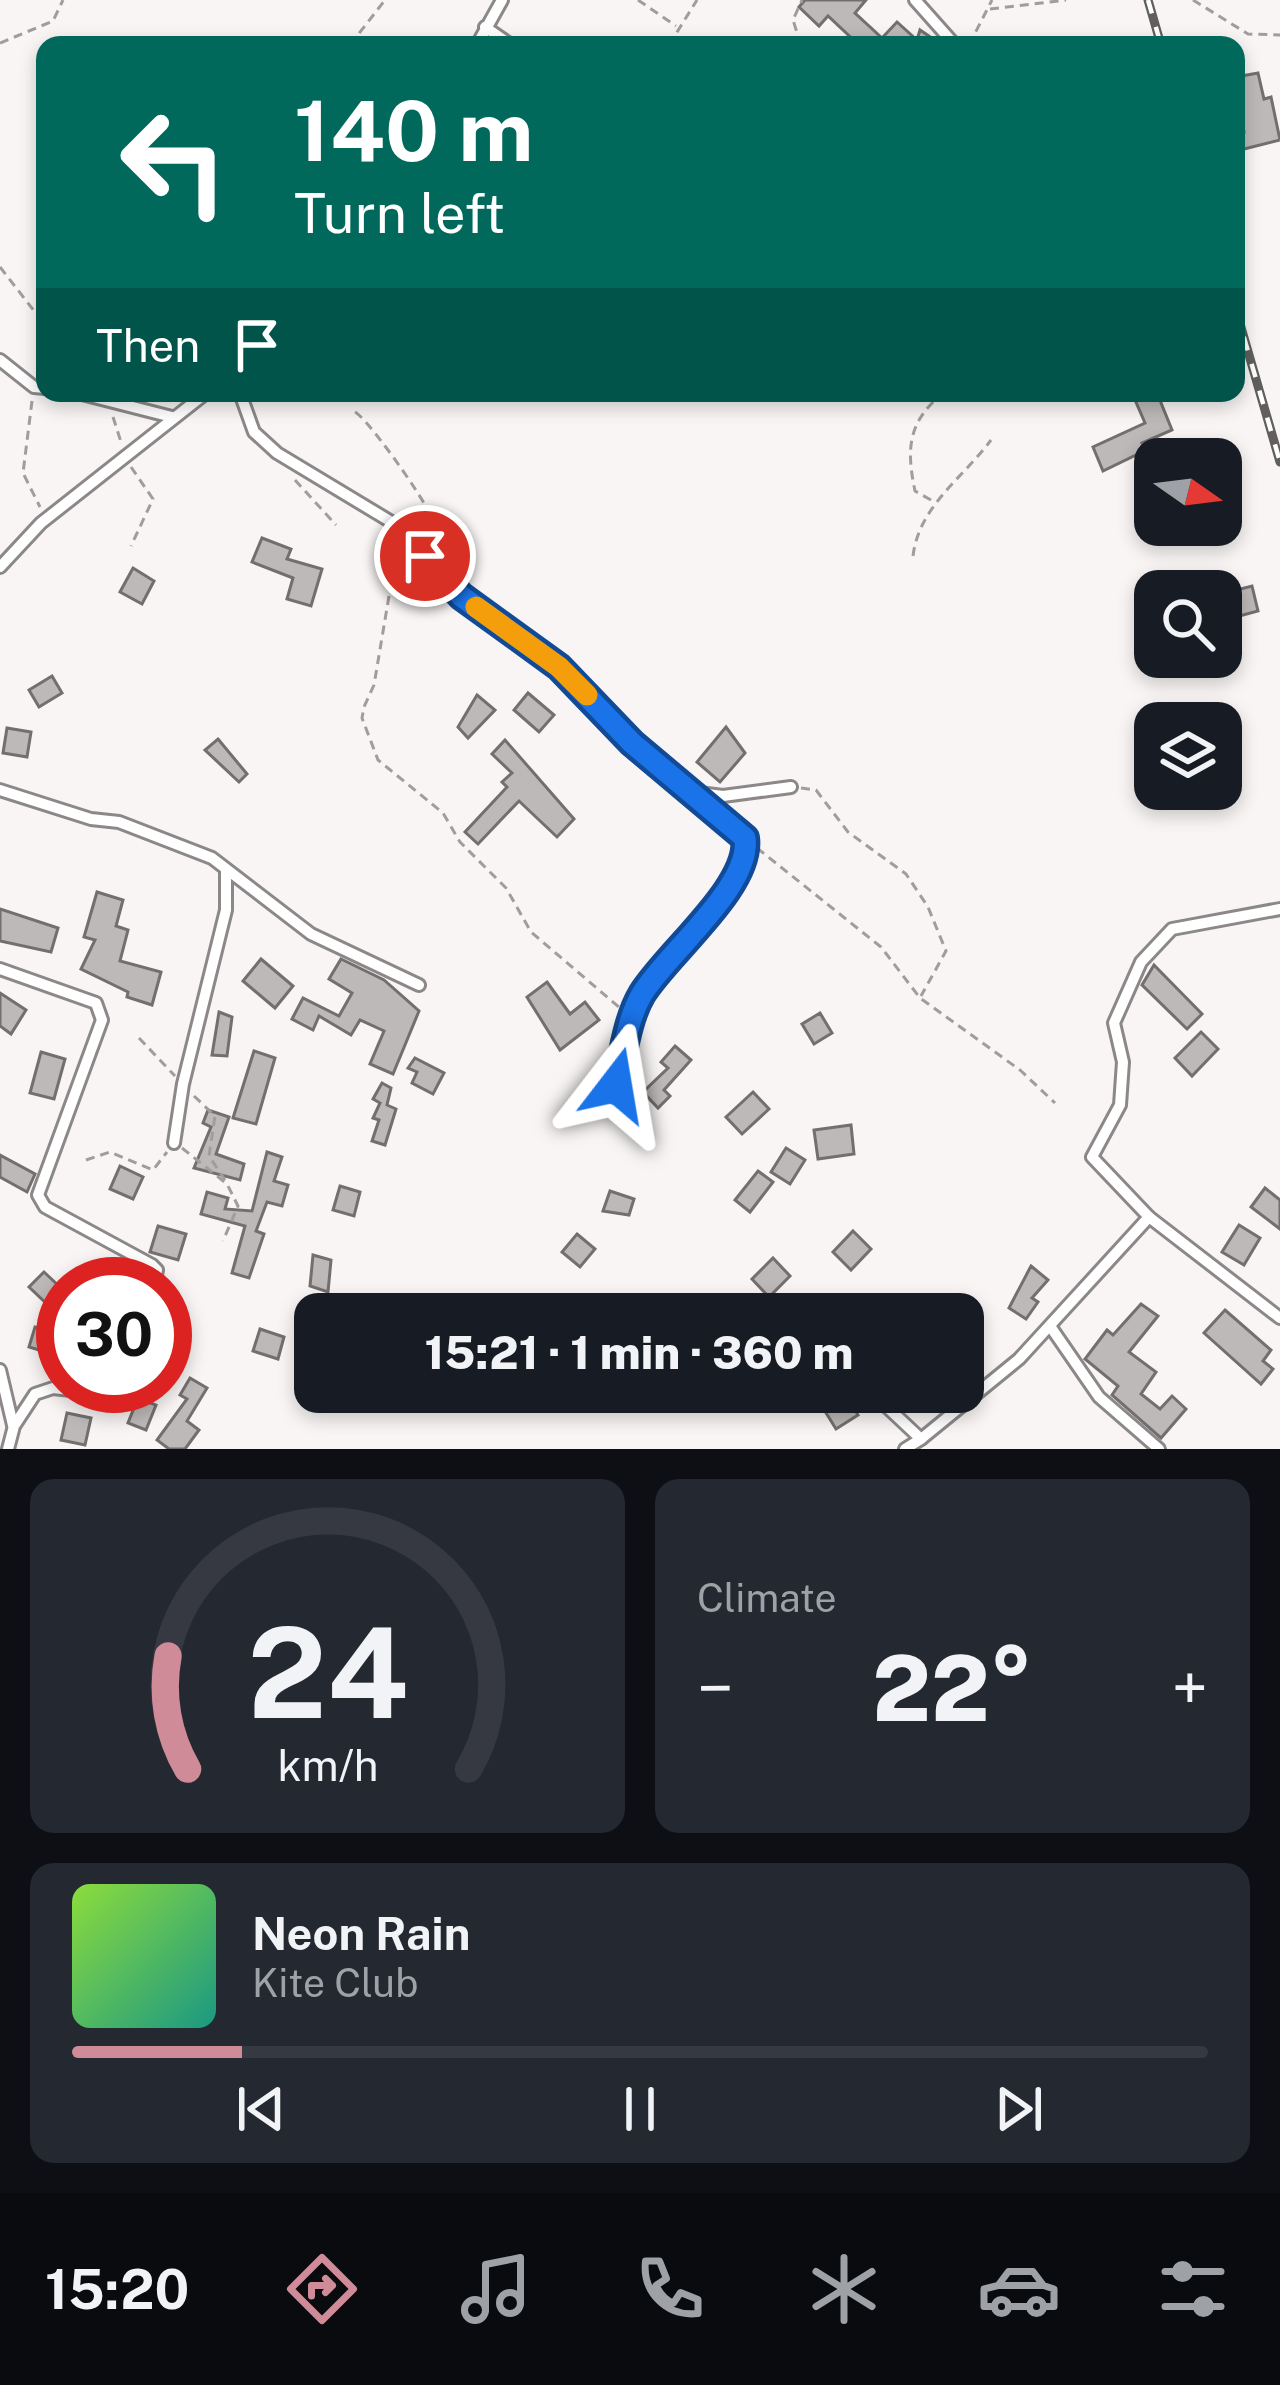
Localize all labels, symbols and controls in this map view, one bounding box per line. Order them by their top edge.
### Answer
text: 140 m [294,81,533,180]
icon: left [96,84,252,240]
text: Turn left [294,182,505,245]
icon: arrive [224,312,290,378]
text: Then [96,319,200,372]
north arrow [1134,438,1242,546]
map controls [1134,438,1242,810]
pin [374,505,476,607]
icon: arrive [392,523,458,589]
button: search [1134,570,1242,678]
button: layers [1134,702,1242,810]
position arrow [553,1022,679,1148]
speed limit sign: 30 [36,1257,192,1413]
text: 15:21 · 1 min · 360 m [425,1326,853,1379]
text: Climate [697,1575,837,1621]
text: 24 [247,1599,408,1746]
text: 22° [872,1635,1033,1741]
text: − [697,1649,734,1727]
text: + [1171,1649,1208,1727]
text: km/h [277,1740,378,1791]
text: Neon Rain [252,1907,470,1960]
text: Kite Club [252,1960,418,2006]
icon: previous [228,2076,294,2142]
icon: pause [607,2076,673,2142]
icon: next [986,2076,1052,2142]
icon: directions [280,2247,364,2331]
icon: music [454,2247,538,2331]
icon: phone [628,2247,712,2331]
icon: climate [802,2247,886,2331]
icon: car [977,2247,1061,2331]
icon: filters [1151,2247,1235,2331]
text: 15:20 [45,2258,189,2321]

